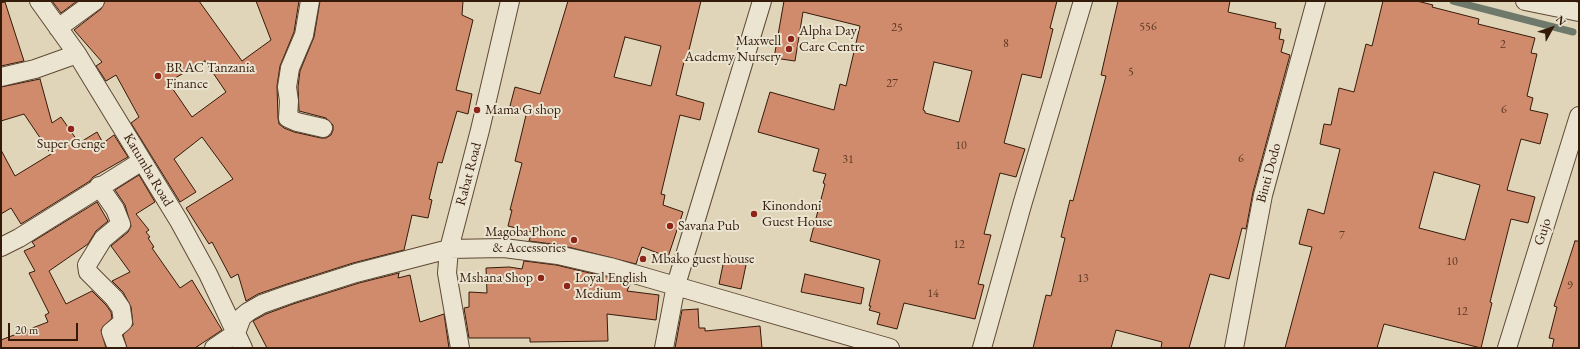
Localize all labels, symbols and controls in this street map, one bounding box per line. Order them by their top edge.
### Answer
north arrow [1532,8,1572,48]
text: N [1553,12,1569,28]
house number: 556 [1139,20,1157,34]
house number: 25 [891,21,903,35]
place label: Alpha Day Care Centre [799,23,865,56]
place label: Maxwell Academy Nursery [684,33,781,66]
marker: Alpha Day Care Centre [786,34,796,44]
house number: 8 [1003,37,1009,51]
house number: 2 [1500,38,1506,52]
marker: Maxwell Academy Nursery [784,44,794,54]
place label: BRAC Tanzania Finance [166,60,255,92]
house number: 5 [1128,65,1134,79]
marker: BRAC Tanzania Finance [153,71,163,81]
house number: 27 [886,77,898,91]
place label: Mama G shop [485,102,561,118]
house number: 6 [1501,103,1507,117]
marker: Mama G shop [472,105,482,115]
marker: Super Genge [66,124,76,134]
street label: Katumba Road [120,130,176,210]
place label: Super Genge [37,136,105,152]
house number: 10 [955,139,967,153]
street label: Rabat Road [453,141,485,207]
street label: Binti Dodo [1253,141,1285,205]
house number: 6 [1238,152,1244,166]
house number: 31 [842,153,854,167]
place label: Kinondoni Guest House [762,198,832,230]
marker: Kinondoni Guest House [749,209,759,219]
street label: Gujo [1531,216,1555,248]
place label: Savana Pub [678,218,739,234]
marker: Savana Pub [665,221,675,231]
place label: Magoba Phone & Accessories [485,224,566,256]
house number: 7 [1339,229,1345,243]
marker: Magoba Phone & Accessories [569,235,579,245]
house number: 12 [953,238,965,252]
place label: Mbako guest house [651,251,755,267]
marker: Mbako guest house [638,254,648,264]
house number: 10 [1446,255,1458,269]
place label: Mshana Shop [459,270,533,286]
place label: Loyal English Medium [575,270,647,302]
house number: 13 [1077,272,1089,286]
marker: Mshana Shop [536,273,546,283]
house number: 9 [1567,279,1573,293]
marker: Loyal English Medium [562,281,572,291]
house number: 14 [927,287,939,301]
house number: 12 [1456,305,1468,319]
scale bar [10,315,80,341]
text: 20 m [15,322,38,338]

